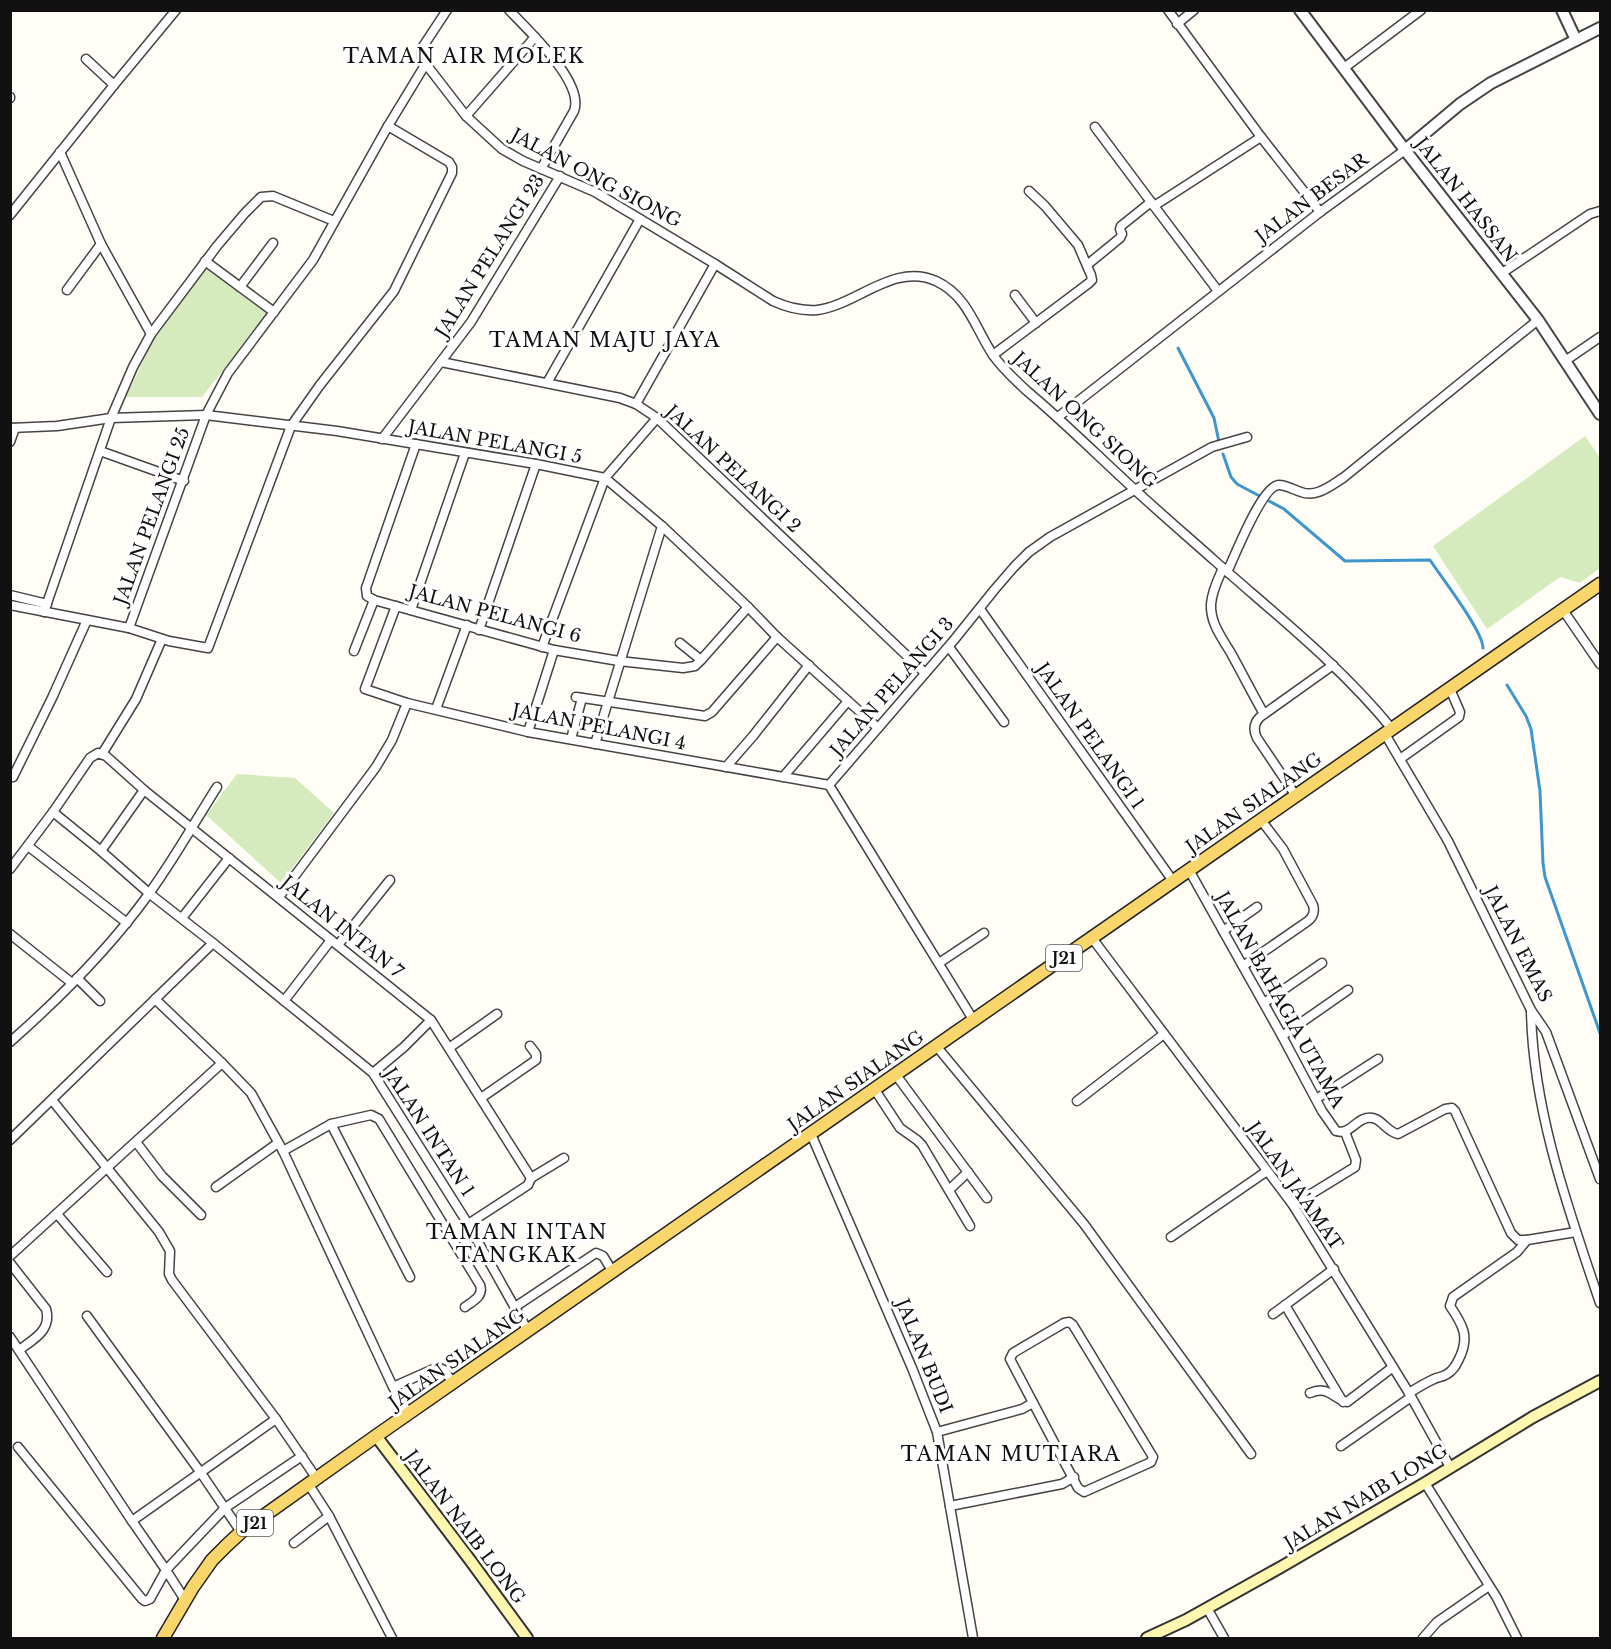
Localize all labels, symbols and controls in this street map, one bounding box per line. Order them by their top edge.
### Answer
district label: TAMAN AIR MOLEK [343,44,585,68]
street label: JALAN ONG SIONG [505,123,685,232]
street label: JALAN HASSAN [1409,131,1522,267]
street label: JALAN BESAR [1250,148,1373,249]
street label: JALAN PELANGI 23 [430,170,549,343]
district label: TAMAN MAJU JAYA [489,328,721,352]
street label: JALAN ONG SIONG [1007,346,1162,493]
street label: JALAN PELANGI 2 [659,399,805,537]
street label: JALAN PELANGI 5 [404,416,584,468]
street label: JALAN PELANGI 25 [109,424,194,610]
street label: JALAN PELANGI 6 [404,580,584,648]
street label: JALAN PELANGI 3 [824,613,958,763]
street label: JALAN PELANGI 1 [1030,657,1149,814]
street label: JALAN PELANGI 4 [508,699,688,755]
street label: JALAN SIALANG [1180,748,1326,859]
street label: JALAN INTAN 7 [275,870,408,983]
street label: JALAN EMAS [1478,880,1557,1006]
street label: JALAN BAHAGIA UTAMA [1210,886,1349,1113]
road number: J21 [1046,945,1082,971]
street label: JALAN SIALANG [782,1026,928,1137]
street label: JALAN INTAN 1 [378,1062,479,1201]
street label: JALAN JA'AMAT [1241,1116,1348,1255]
district label: TAMAN INTAN TANGKAK [426,1220,608,1267]
street label: JALAN BUDI [890,1294,957,1416]
street label: JALAN SIALANG [383,1304,529,1415]
street label: JALAN NAIB LONG [1278,1439,1452,1556]
district label: TAMAN MUTIARA [901,1442,1121,1466]
street label: JALAN NAIB LONG [399,1444,530,1609]
road number: J21 [237,1510,273,1536]

